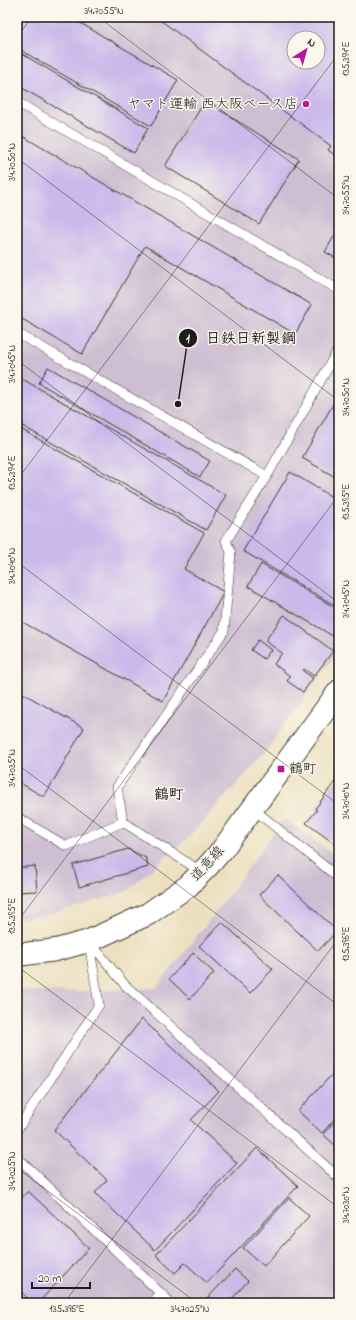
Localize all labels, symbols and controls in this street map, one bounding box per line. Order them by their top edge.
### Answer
text: 34.7055°N [84,4,124,19]
north arrow [286,30,326,70]
text: N [304,34,319,51]
text: 135.394°E [339,41,354,77]
place label: ヤマト運輸 西大阪ベース店 [127,94,298,115]
marker: ヤマト運輸 西大阪ベース店 [301,99,311,109]
text: 34.7050°N [5,143,20,181]
text: 34.7055°N [339,175,354,215]
callout: 日鉄日新製鋼 [178,324,304,351]
text: 日鉄日新製鋼 [206,328,296,350]
text: 1 [186,330,190,348]
text: 34.7045°N [5,345,20,383]
text: 34.7050°N [339,378,354,416]
text: 135.394°E [5,455,20,491]
text: 135.395°E [339,484,354,520]
text: 34.7040°N [5,547,20,584]
text: 34.7045°N [339,580,354,618]
text: 34.7035°N [5,749,20,787]
place label: 鶴町 [289,759,317,780]
marker: 鶴町 [276,764,286,774]
text: 34.7040°N [339,782,354,819]
district label: 鶴町 [154,784,184,806]
street label: 道意線 [186,841,230,887]
text: 135.395°E [5,898,20,934]
text: 135.396°E [339,926,354,962]
text: 34.7025°N [5,1151,20,1190]
text: 34.7030°N [339,1186,354,1223]
scale bar [32,1264,90,1290]
text: 20 m [38,1270,61,1288]
text: 135.396°E [49,1302,85,1317]
text: 34.7025°N [171,1302,210,1317]

